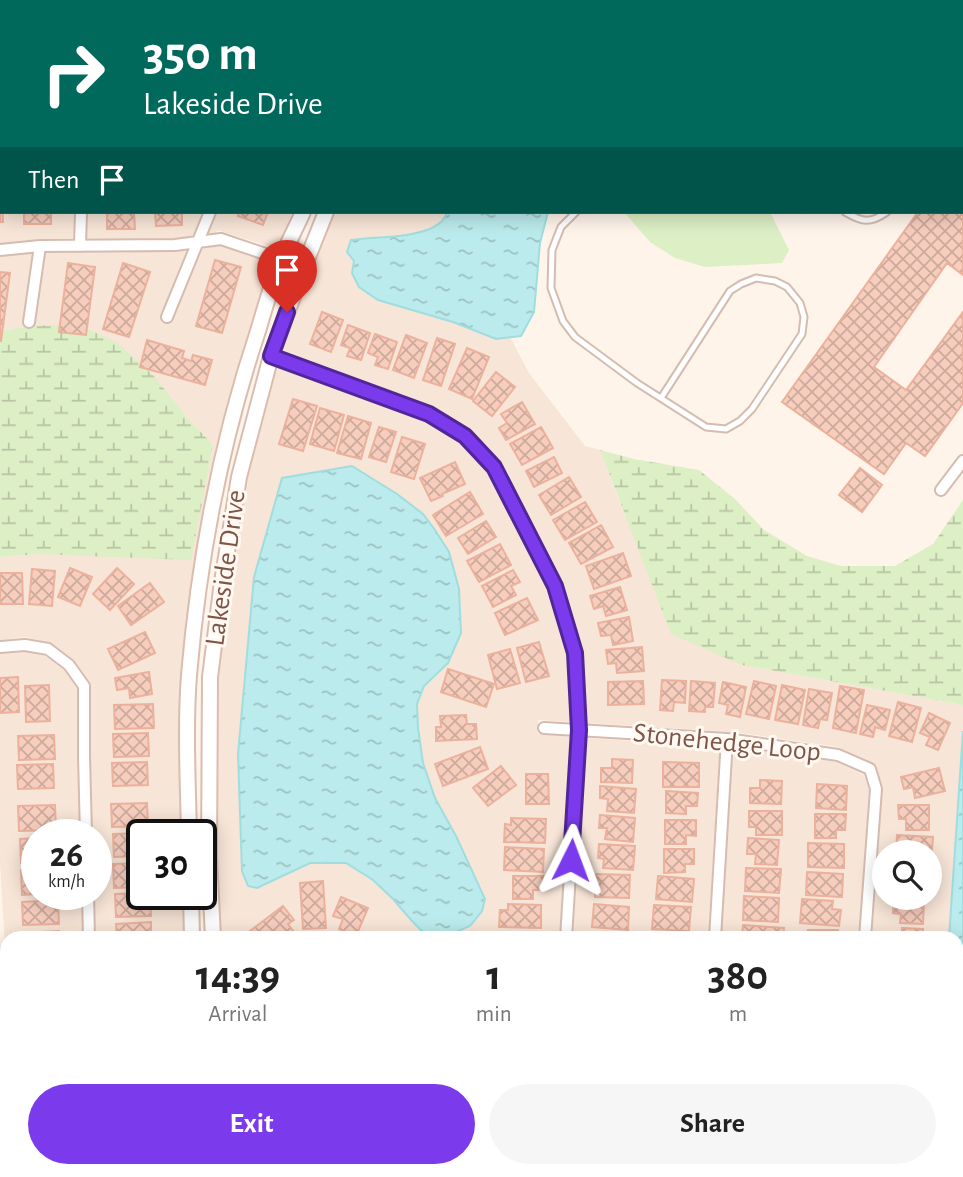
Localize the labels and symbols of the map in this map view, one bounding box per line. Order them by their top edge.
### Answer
pin [257,240,317,312]
street label: Lakeside Drive [201,488,251,648]
street label: Stonehedge Loop [632,719,822,767]
speed limit sign: 30 [126,819,217,910]
position arrow [534,823,608,897]

